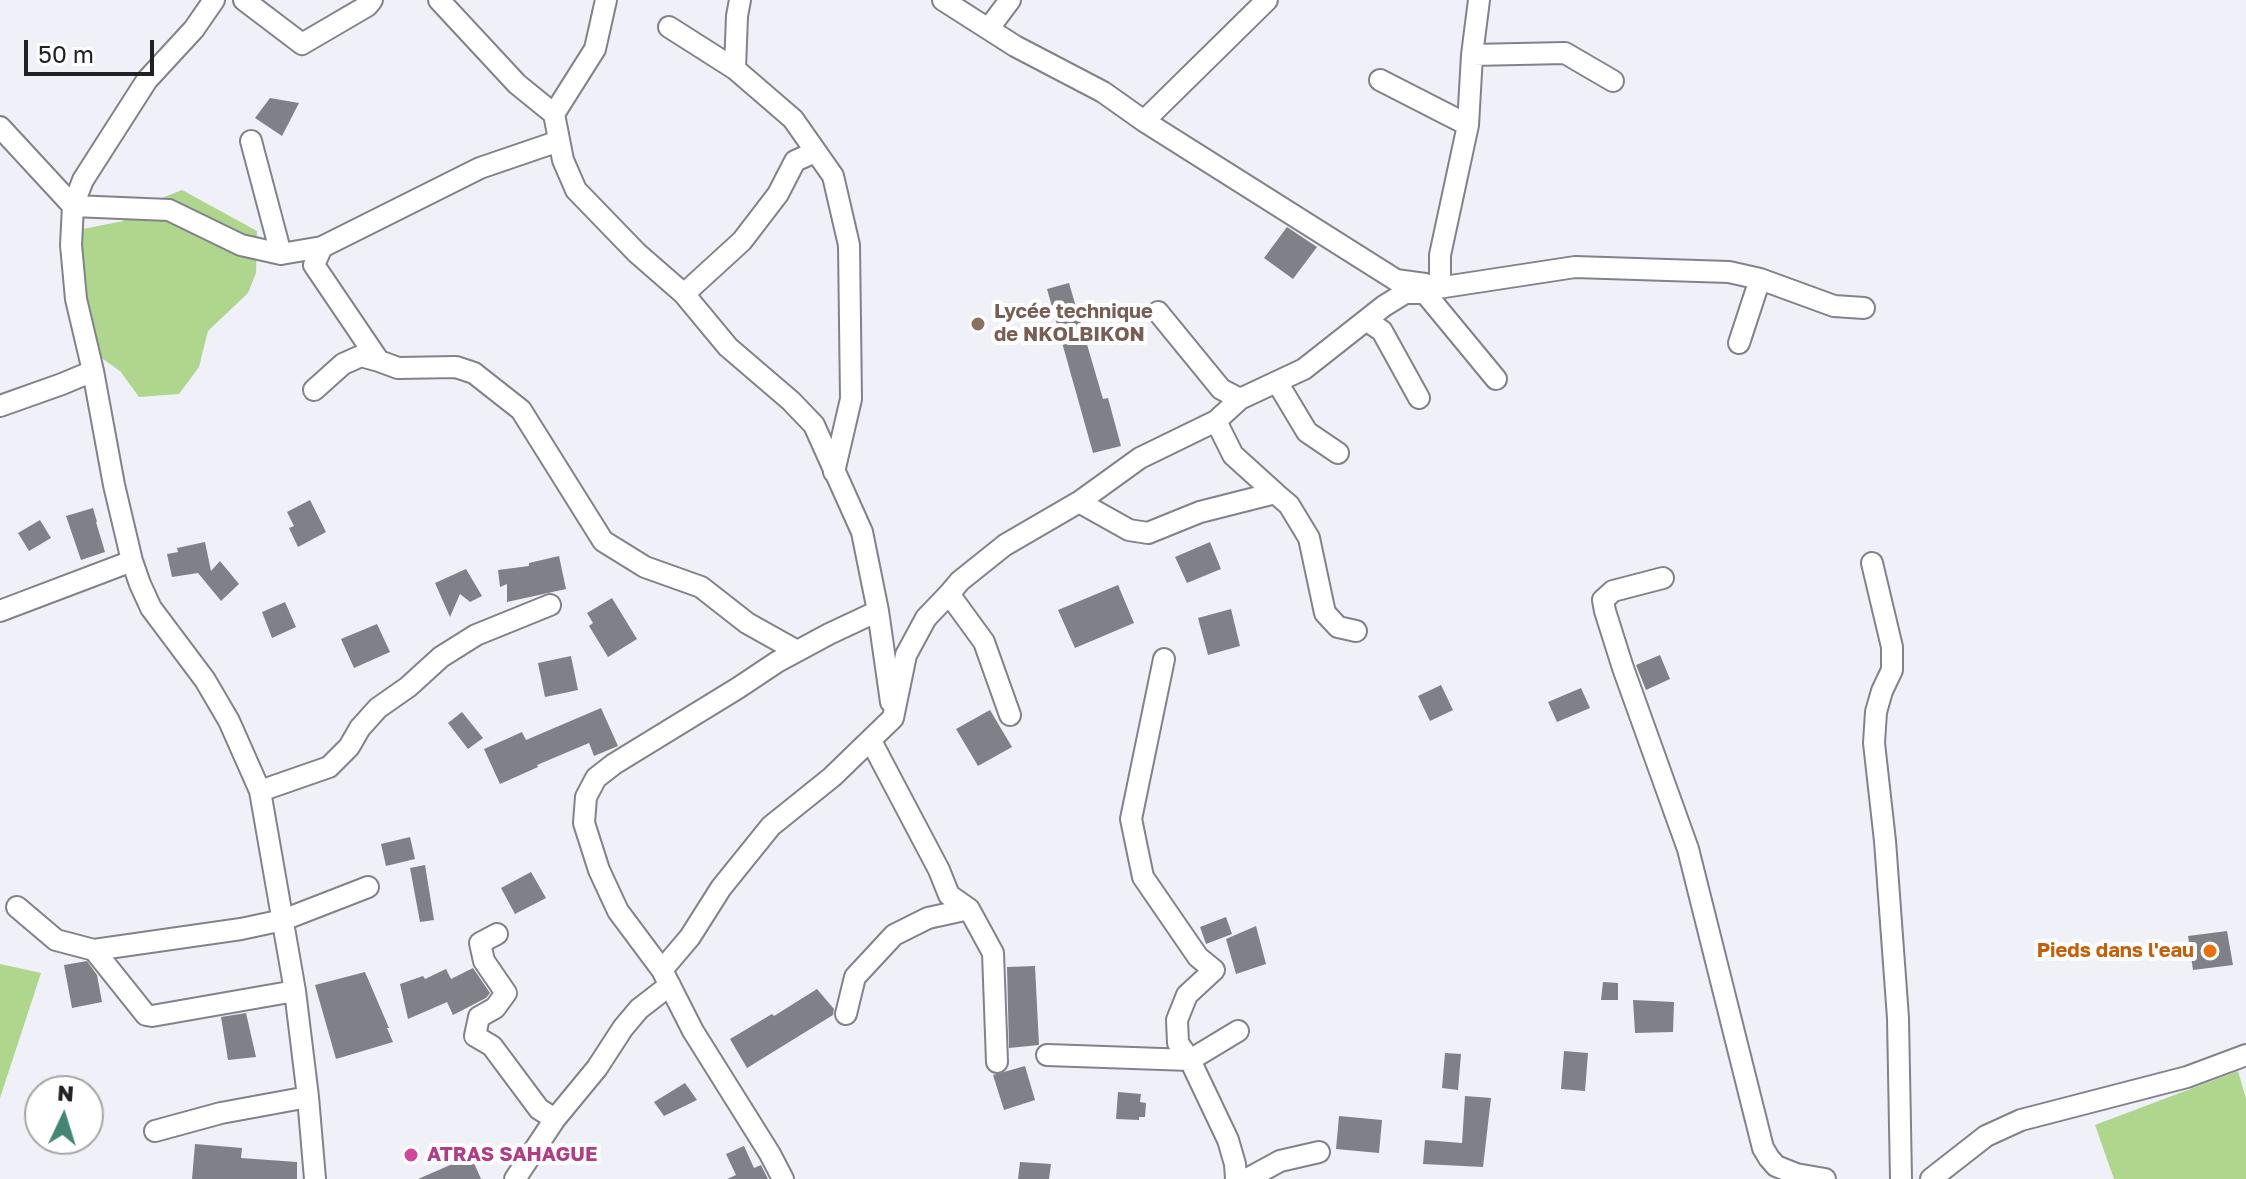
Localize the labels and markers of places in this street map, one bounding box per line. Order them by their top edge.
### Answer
place label: Lycée technique de NKOLBIKON [994,300,1153,347]
marker: Lycée technique de NKOLBIKON [969,315,987,333]
place label: Pieds dans l'eau [2037,939,2194,963]
marker: Pieds dans l'eau [2201,942,2219,960]
place label: ATRAS SAHAGUE [427,1143,597,1167]
marker: ATRAS SAHAGUE [402,1146,420,1164]

